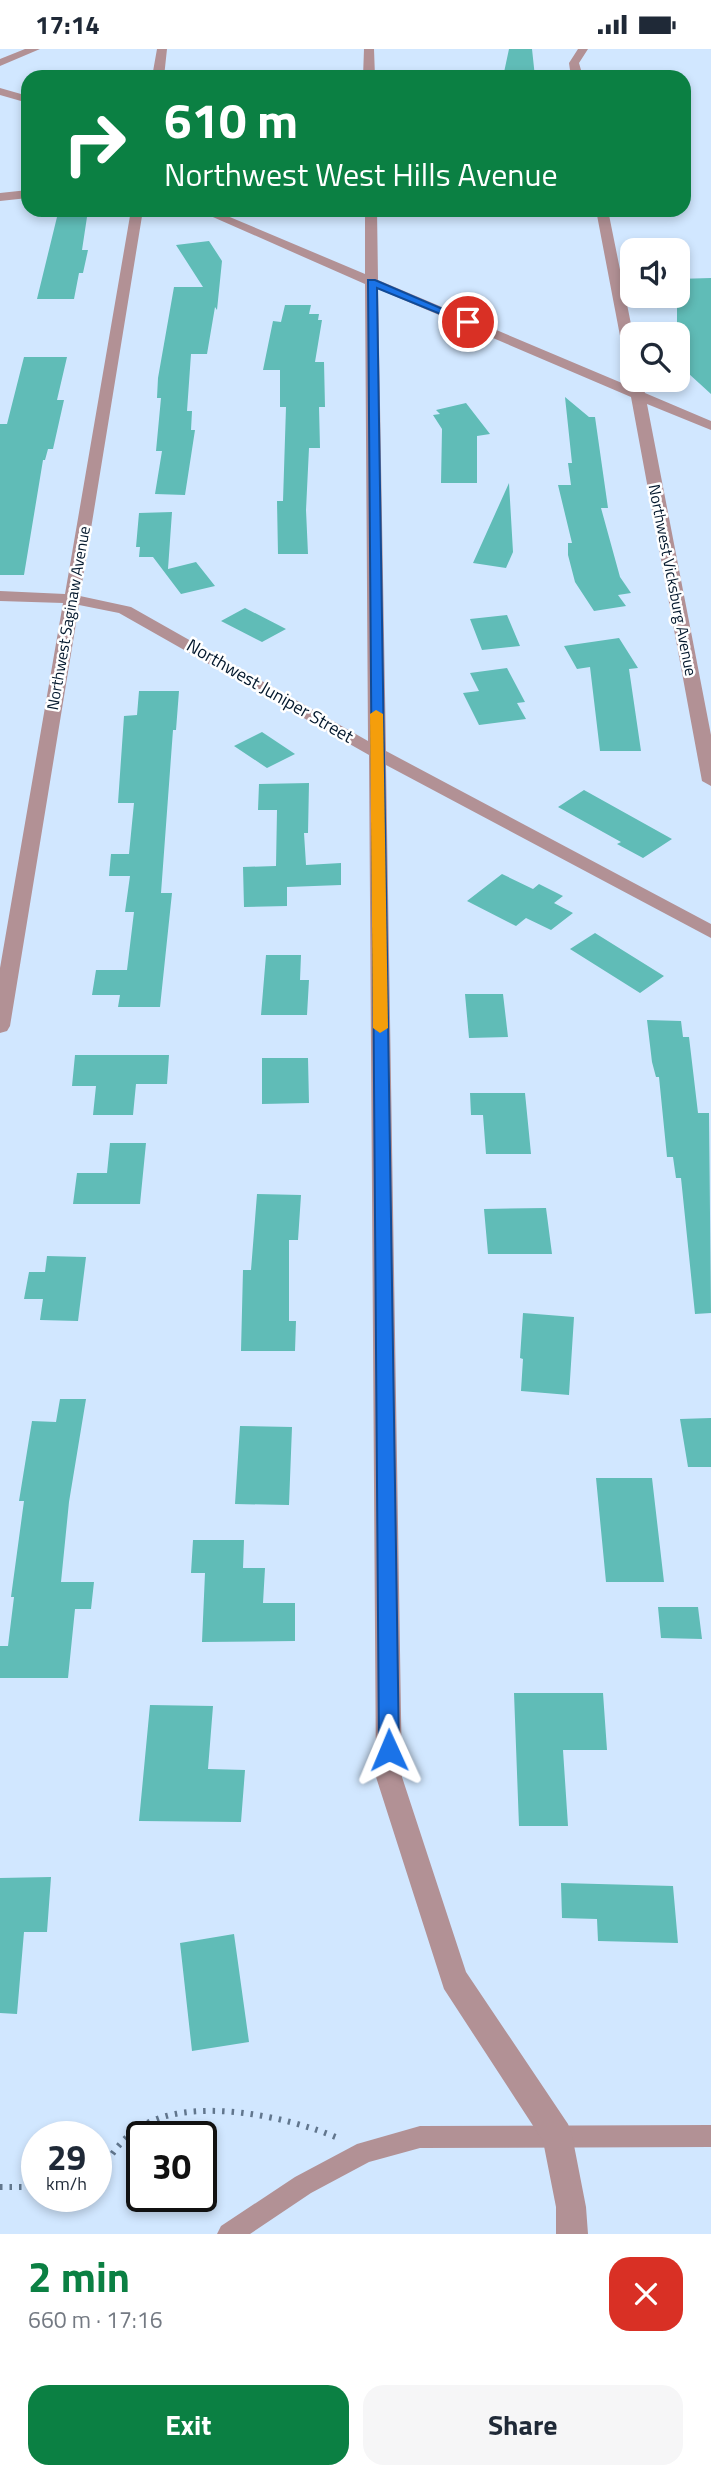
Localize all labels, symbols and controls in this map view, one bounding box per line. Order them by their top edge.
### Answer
text: 17:14 [35,5,100,44]
text: 610 m [164,82,298,157]
icon: right [49,98,140,189]
text: Northwest West Hills Avenue [164,150,558,198]
map controls [620,238,690,392]
button: sound [620,238,690,308]
pin [438,292,498,352]
icon: arrive [449,303,487,341]
button: search [620,322,690,392]
street label: Northwest Vicksburg Avenue [643,482,703,678]
street label: Northwest Saginaw Avenue [40,524,96,712]
street label: Northwest Juniper Street [182,632,359,750]
position arrow [352,1713,426,1787]
speed limit sign: 30 [126,2121,217,2212]
text: 29 [47,2130,86,2184]
text: km/h [46,2170,87,2197]
text: 2 min [28,2244,130,2308]
button: close [609,2257,683,2331]
text: 660 m · 17:16 [28,2302,163,2337]
button: Exit [28,2385,349,2465]
button: Share [363,2385,683,2465]

